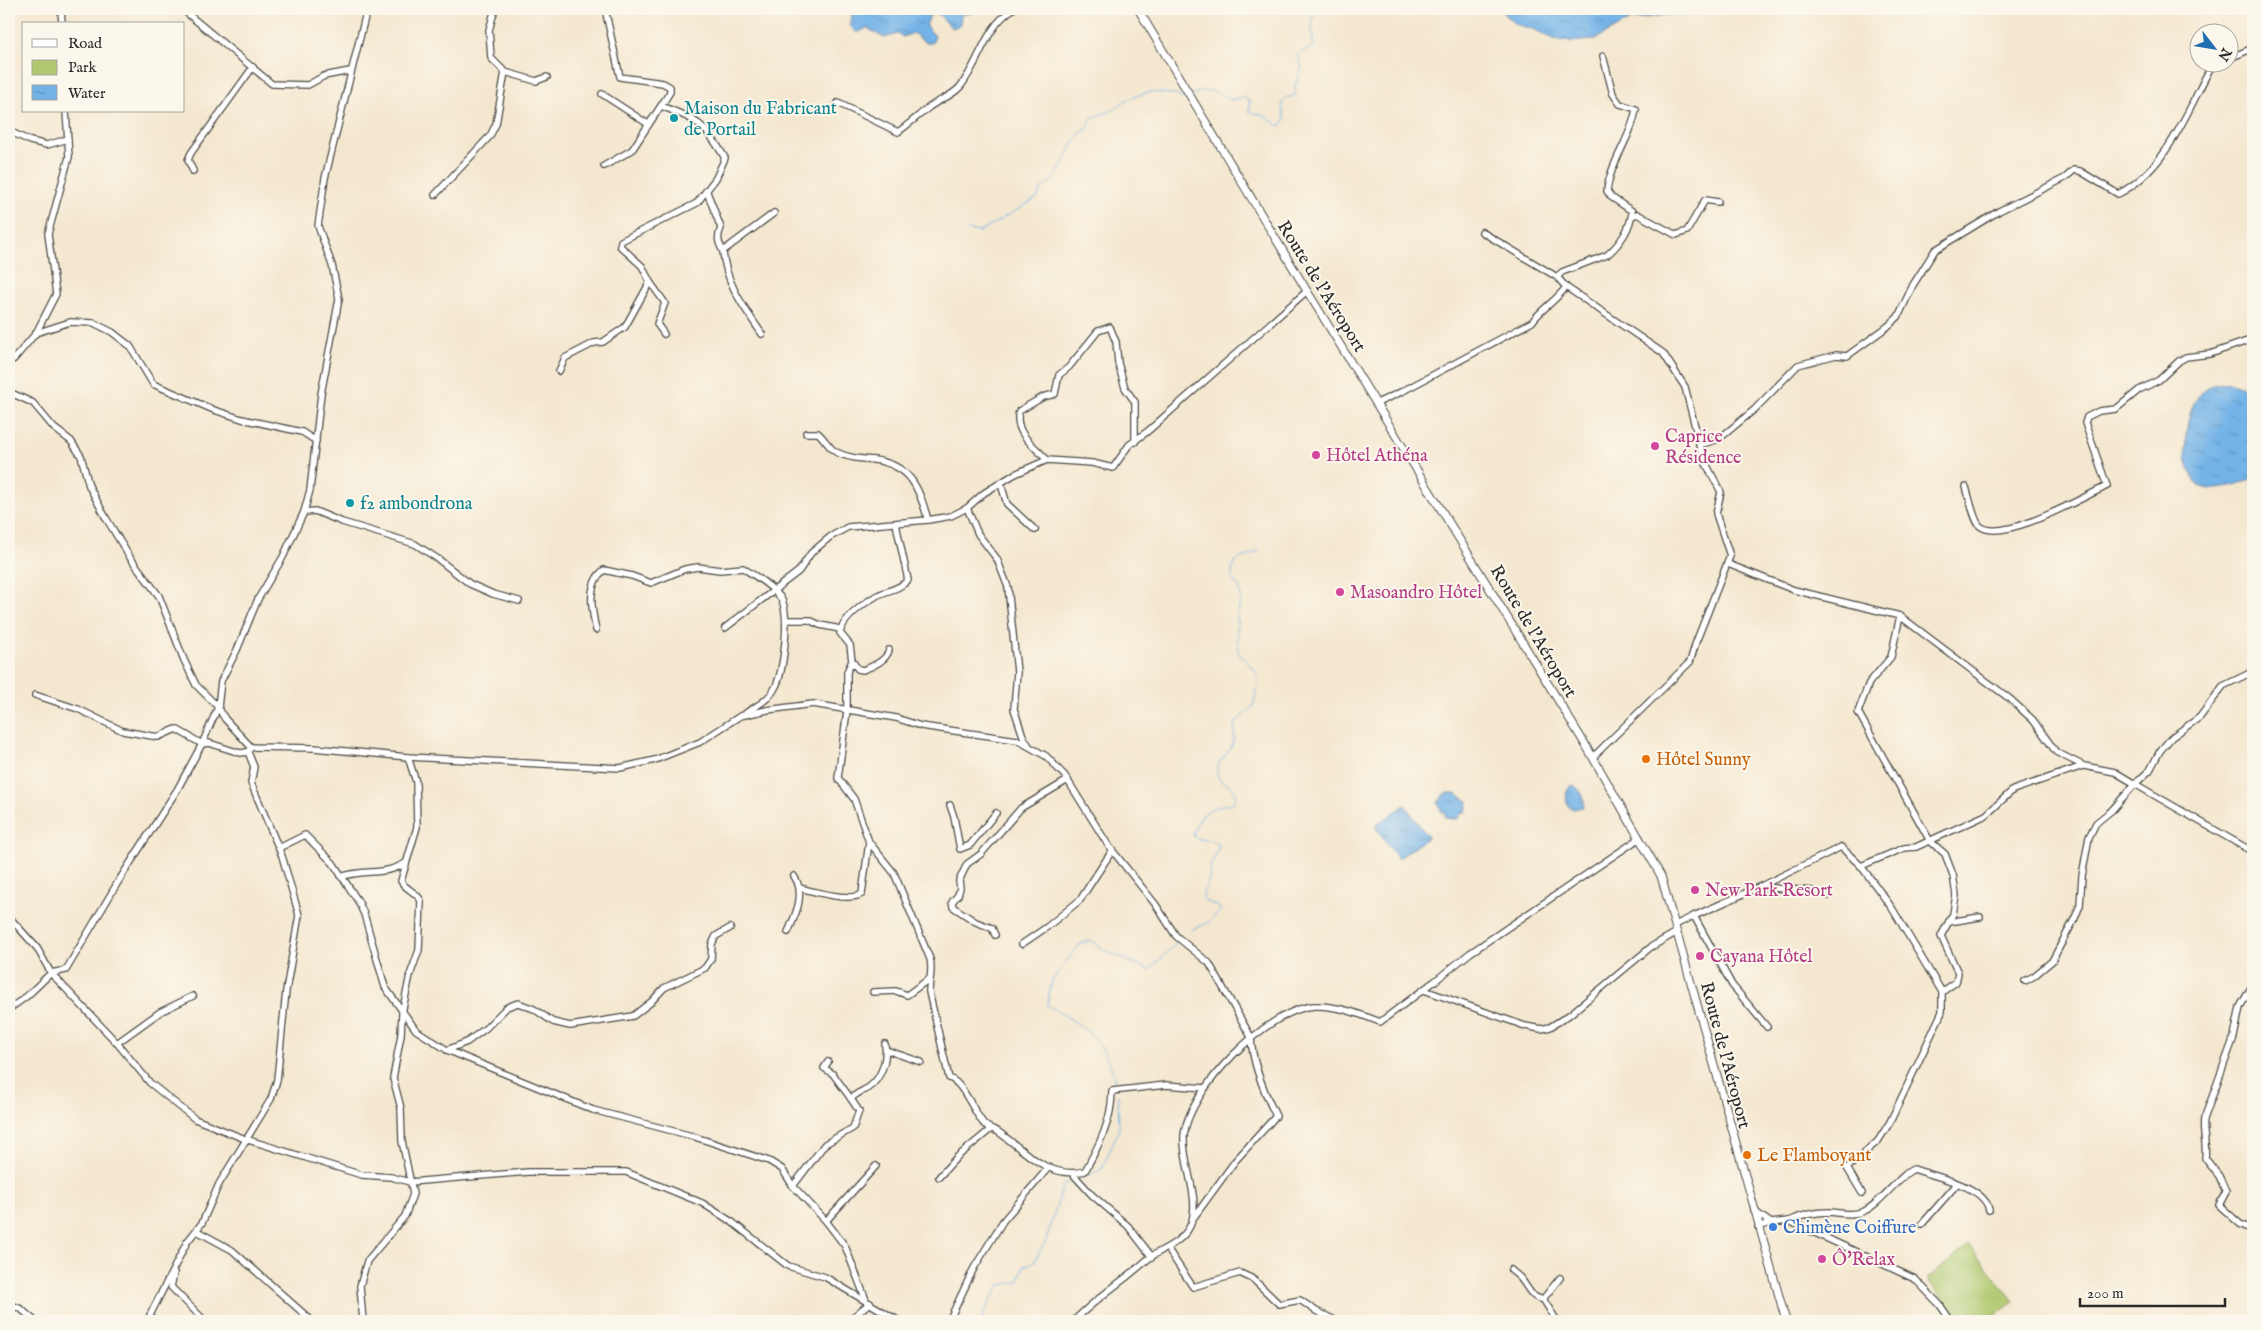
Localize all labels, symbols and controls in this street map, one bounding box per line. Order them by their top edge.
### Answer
legend [22,22,185,112]
north arrow [2190,22,2240,72]
text: Road [68,34,103,53]
text: N [2213,43,2236,64]
text: Park [68,58,98,77]
text: Water [68,84,106,103]
place label: Maison du Fabricant de Portail [684,98,837,142]
marker: Maison du Fabricant de Portail [668,112,680,124]
street label: Route de l'Aéroport [1271,217,1370,357]
place label: Caprice Résidence [1665,426,1741,470]
marker: Caprice Résidence [1649,440,1661,452]
place label: Hôtel Athéna [1326,445,1428,468]
marker: Hôtel Athéna [1310,449,1322,461]
place label: f2 ambondrona [360,493,473,516]
marker: f2 ambondrona [344,497,356,509]
street label: Route de l'Aéroport [1484,561,1581,702]
place label: Masoandro Hôtel [1350,582,1482,605]
marker: Masoandro Hôtel [1334,586,1346,598]
place label: Hôtel Sunny [1656,749,1751,772]
marker: Hôtel Sunny [1640,753,1652,765]
place label: New Park Resort [1705,880,1833,903]
marker: New Park Resort [1689,884,1701,896]
place label: Cayana Hôtel [1710,946,1813,969]
marker: Cayana Hôtel [1694,950,1706,962]
street label: Route de l'Aéroport [1694,980,1755,1131]
place label: Le Flamboyant [1757,1145,1872,1168]
marker: Le Flamboyant [1741,1149,1753,1161]
place label: Chimène Coiffure [1783,1217,1916,1240]
marker: Chimène Coiffure [1767,1221,1779,1233]
place label: Ô'Relax [1832,1247,1895,1272]
marker: Ô'Relax [1816,1253,1828,1265]
scale bar [2080,1275,2224,1307]
text: 200 m [2087,1284,2124,1303]

